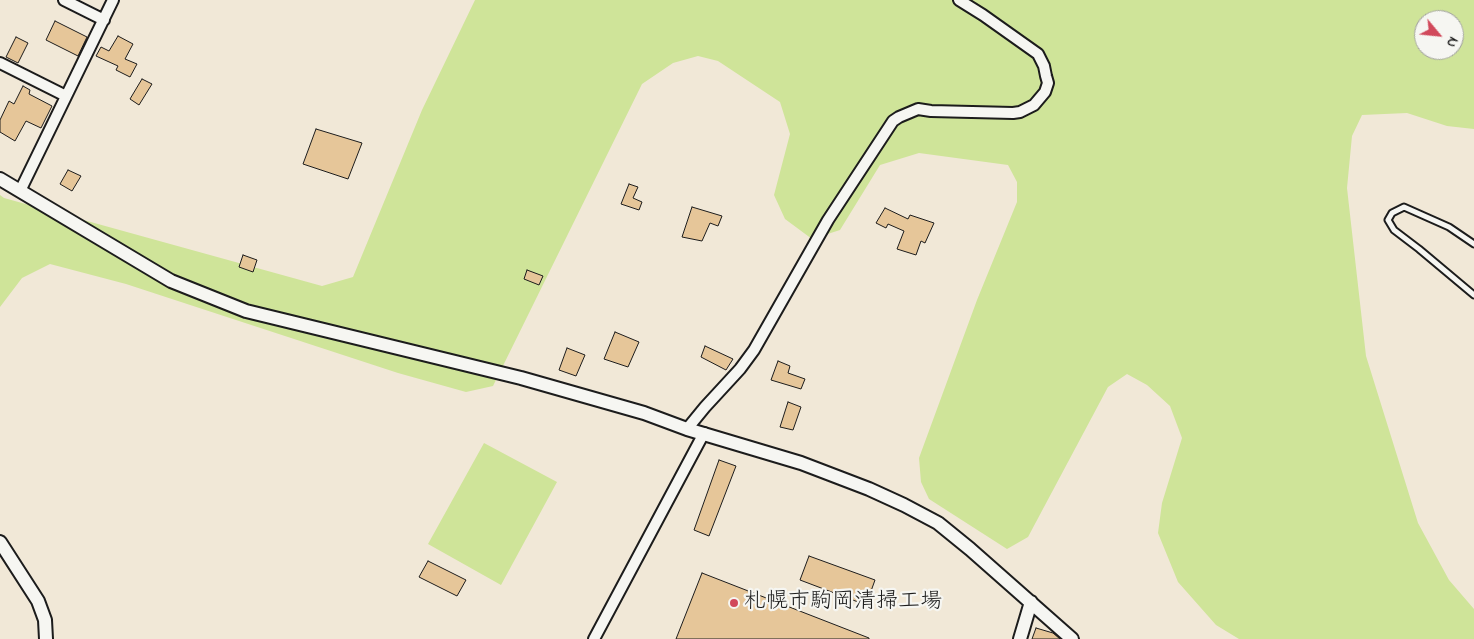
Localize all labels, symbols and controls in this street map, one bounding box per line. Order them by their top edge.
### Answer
north arrow [1414,10,1464,60]
text: N [1440,33,1463,51]
place label: 札幌市駒岡清掃工場 [744,590,942,616]
marker: 札幌市駒岡清掃工場 [728,597,740,609]

